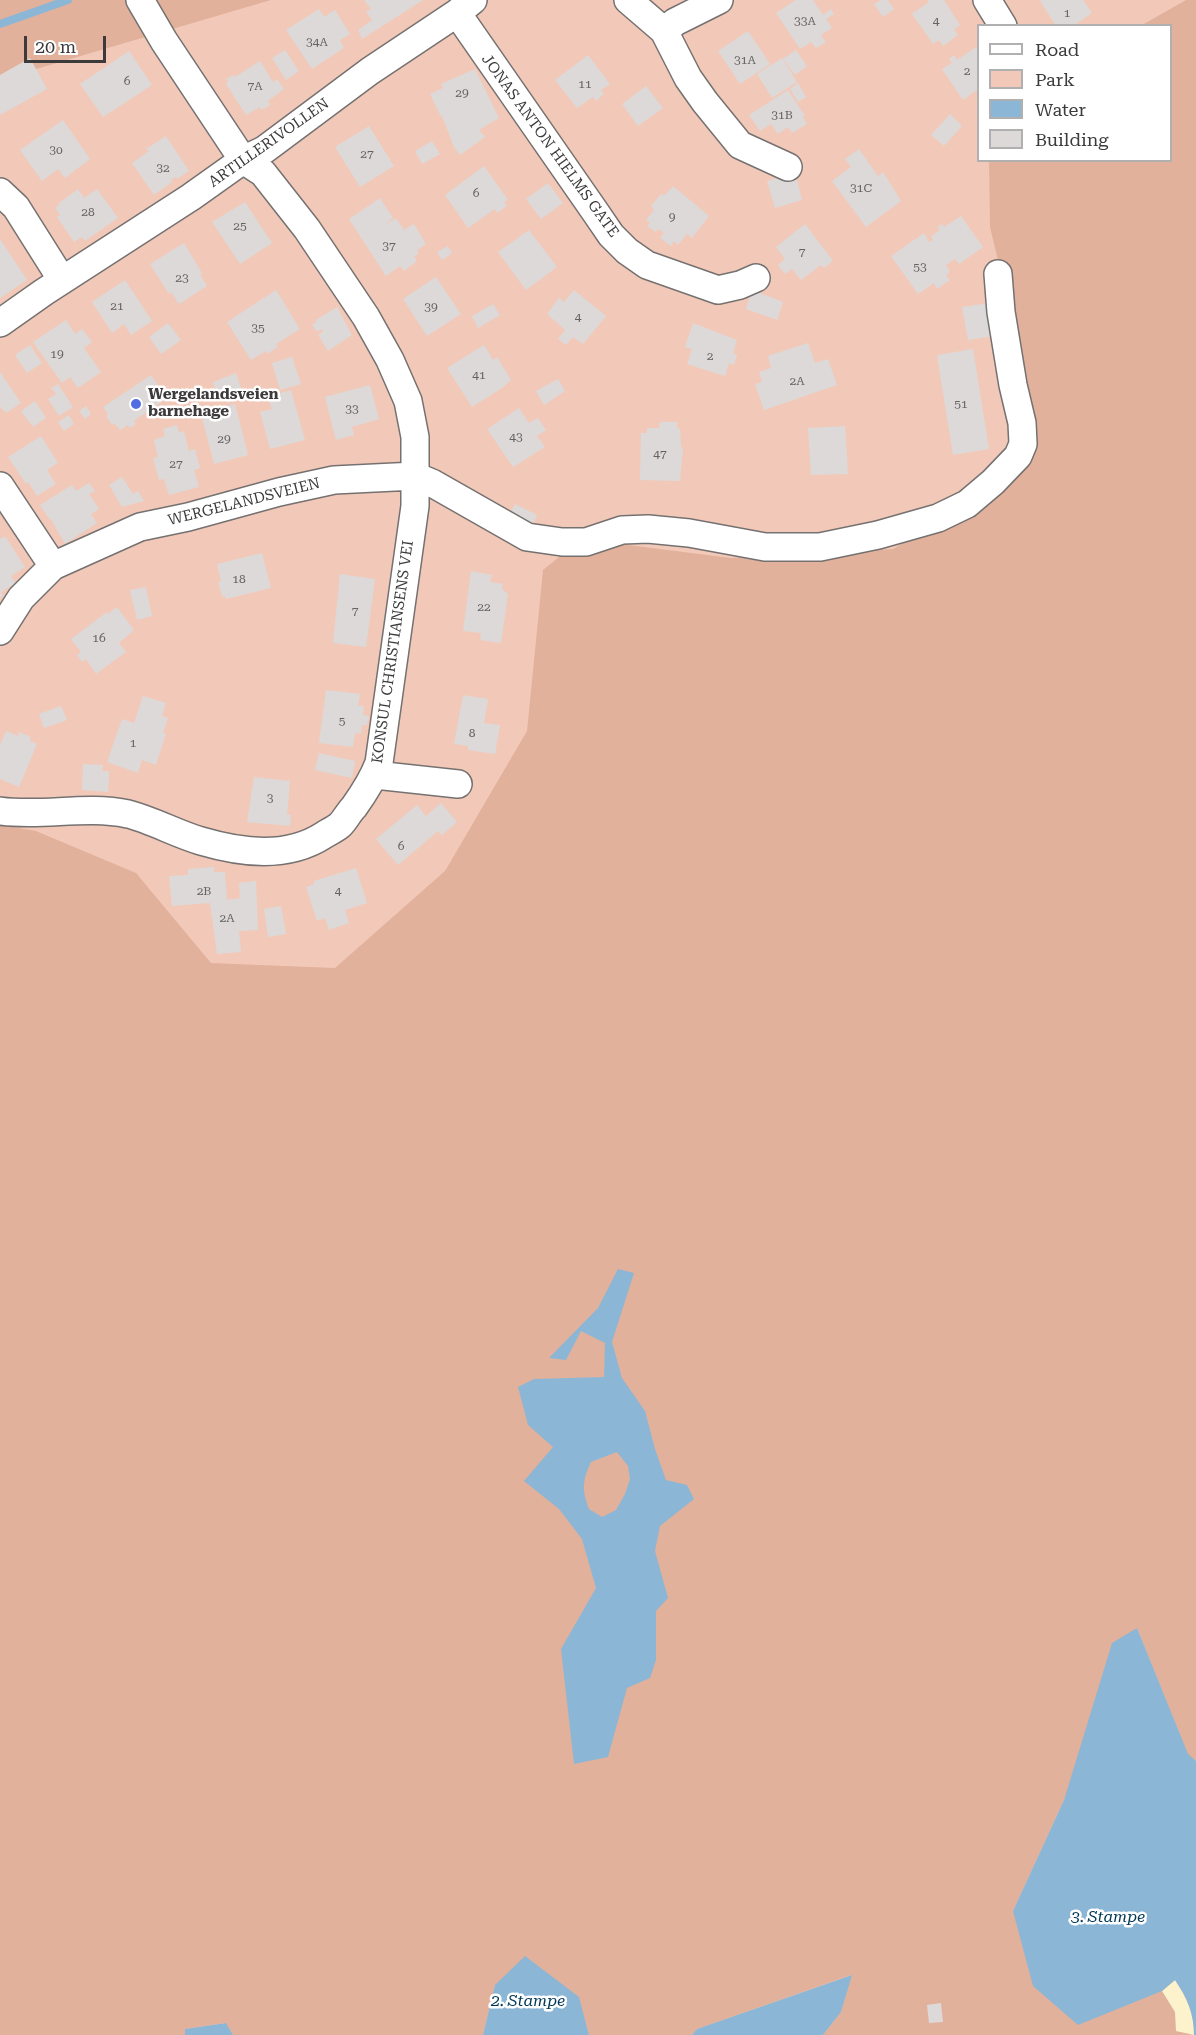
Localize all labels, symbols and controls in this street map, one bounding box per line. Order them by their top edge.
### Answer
house number: 1 [1064,6,1070,20]
house number: 33A [794,14,816,28]
house number: 4 [933,14,939,28]
scale bar [27,24,110,62]
legend [977,24,1172,162]
house number: 34A [306,35,328,49]
text: 20 m [35,36,76,57]
text: Road [1035,39,1079,60]
street label: JONAS ANTON HIELMS GATE [478,51,622,241]
house number: 31A [734,53,756,67]
house number: 2 [964,64,970,78]
text: Park [1035,69,1075,90]
house number: 6 [124,74,130,88]
house number: 11 [578,77,592,91]
house number: 7A [247,79,263,93]
house number: 29 [455,86,469,100]
street label: ARTILLERIVOLLEN [205,95,333,191]
text: Water [1035,99,1086,120]
house number: 31B [771,108,793,122]
text: Building [1035,129,1109,150]
house number: 30 [49,143,63,157]
house number: 27 [360,147,374,161]
house number: 32 [156,161,170,175]
house number: 31C [850,181,872,195]
house number: 6 [473,186,479,200]
house number: 28 [81,205,95,219]
house number: 9 [669,210,675,224]
house number: 25 [233,219,247,233]
house number: 37 [382,239,396,253]
house number: 7 [799,245,805,259]
house number: 53 [913,260,927,274]
house number: 23 [175,271,189,285]
house number: 21 [110,299,124,313]
house number: 39 [424,300,438,314]
house number: 4 [575,310,581,324]
house number: 35 [251,321,265,335]
house number: 19 [50,347,64,361]
house number: 2 [707,349,713,363]
house number: 41 [472,368,486,382]
house number: 2A [789,374,805,388]
place label: Wergelandsveien barnehage [148,386,278,421]
marker: Wergelandsveien barnehage [129,397,143,411]
house number: 51 [954,397,968,411]
house number: 33 [345,402,359,416]
house number: 43 [509,430,523,444]
house number: 29 [217,432,231,446]
house number: 47 [653,447,667,461]
house number: 27 [169,457,183,471]
street label: WERGELANDSVEIEN [166,474,322,530]
street label: KONSUL CHRISTIANSENS VEI [368,539,418,765]
house number: 18 [232,572,246,586]
house number: 22 [477,600,491,614]
house number: 7 [352,604,358,618]
house number: 16 [92,631,106,645]
house number: 5 [339,714,345,728]
house number: 8 [469,726,475,740]
house number: 1 [130,736,136,750]
house number: 3 [267,791,273,805]
house number: 6 [398,839,404,853]
house number: 2B [197,884,211,898]
house number: 4 [335,884,341,898]
house number: 2A [219,911,235,925]
water label: 3. Stampe [1071,1907,1145,1927]
water label: 2. Stampe [491,1991,565,2011]

